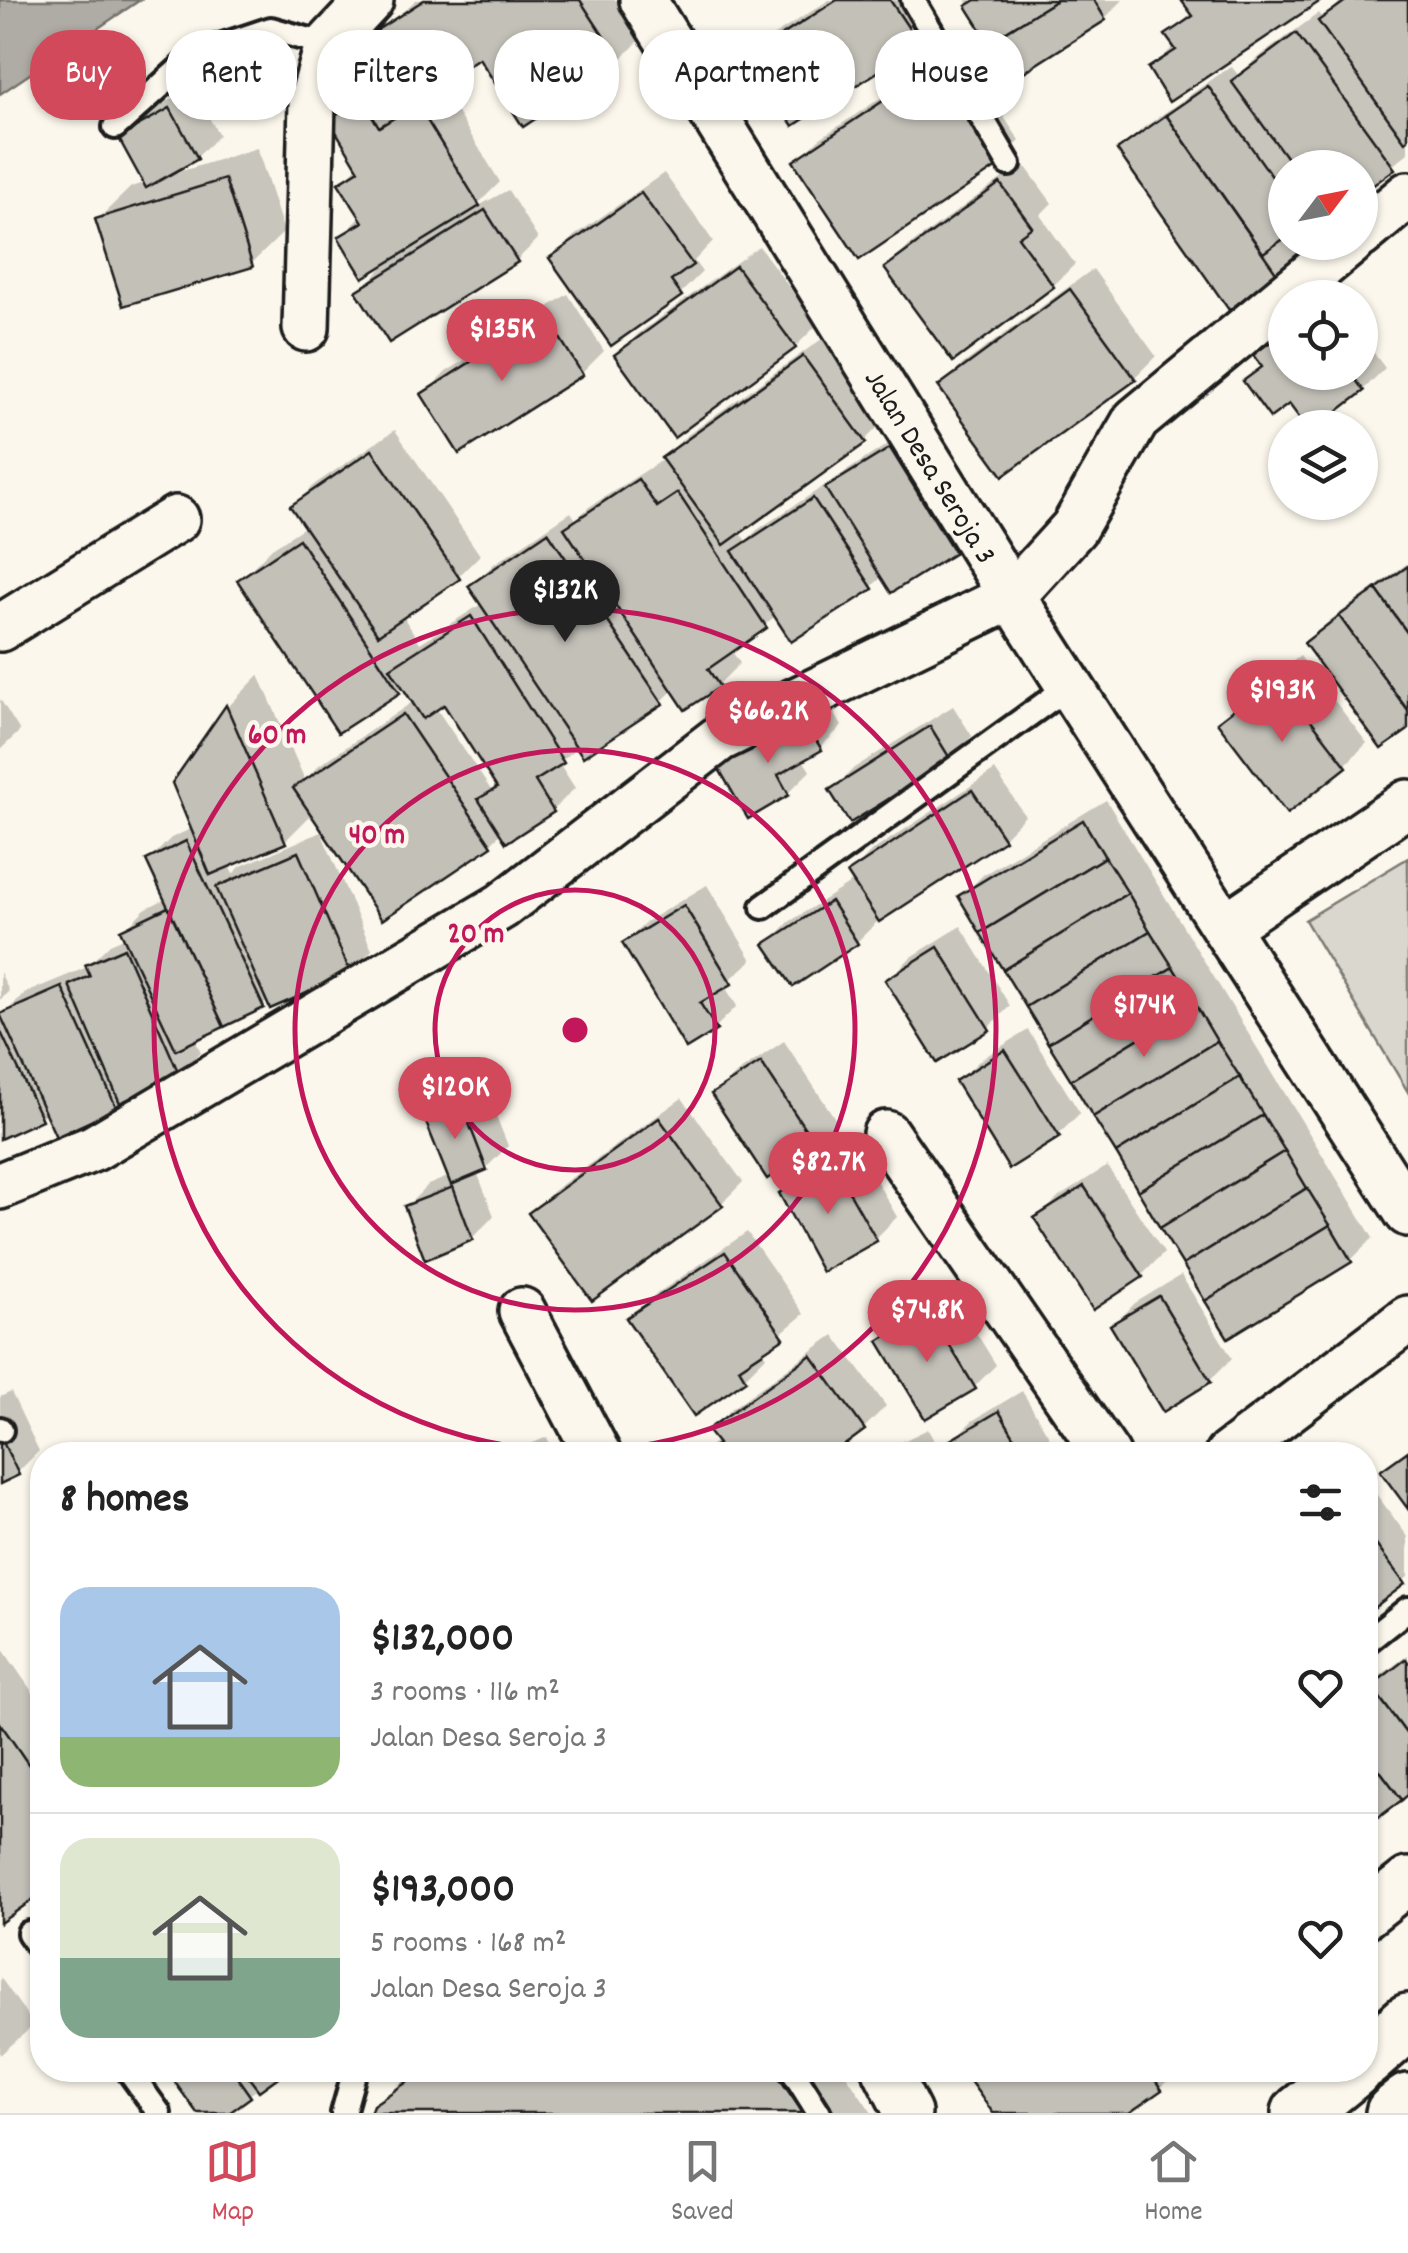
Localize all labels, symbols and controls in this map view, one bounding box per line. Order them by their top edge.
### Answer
chip: Buy [30,30,146,120]
chip: Rent [166,30,297,120]
chip: Filters [317,30,474,120]
chip: New [494,30,619,120]
chip: Apartment [639,30,855,120]
chip: House [875,30,1024,120]
north arrow [1268,150,1378,260]
map controls [1268,150,1378,520]
button: locate [1268,280,1378,390]
pin: $135K [432,299,572,384]
text: $135K [468,308,536,354]
street label: Jalan Desa Seroja 3 [851,362,1004,574]
button: layers [1268,410,1378,520]
pin: $132K [495,560,635,645]
text: $132K [532,569,598,615]
pin: $193K [1212,660,1352,745]
text: $193K [1249,669,1315,715]
pin: $66.2K [687,681,849,766]
text: $66.2K [727,690,809,736]
text: 60 m [248,716,306,759]
text: 40 m [349,816,405,859]
text: 20 m [448,915,504,958]
pin: $174K [1074,975,1214,1060]
text: $174K [1112,984,1176,1030]
centre of rings [557,1012,593,1048]
pin: $120K [385,1057,525,1142]
text: $120K [420,1066,490,1112]
pin: $82.7K [747,1132,909,1217]
text: $82.7K [790,1141,866,1187]
pin: $74.8K [846,1280,1008,1365]
text: $74.8K [890,1289,964,1335]
text: 8 homes [60,1472,189,1532]
icon: filters [1293,1475,1348,1530]
text: $132,000 [370,1611,514,1671]
icon: home [140,1627,260,1747]
icon: heart [1293,1660,1348,1715]
text: 3 rooms · 116 m² [370,1671,560,1717]
text: Jalan Desa Seroja 3 [370,1717,607,1763]
text: $193,000 [370,1862,515,1922]
icon: home [140,1878,260,1998]
icon: heart [1293,1911,1348,1966]
text: 5 rooms · 168 m² [370,1922,566,1968]
text: Jalan Desa Seroja 3 [370,1968,607,2014]
tab: Map [205,2134,260,2234]
tab: Saved [671,2134,734,2234]
tab: Home [1144,2134,1203,2234]

